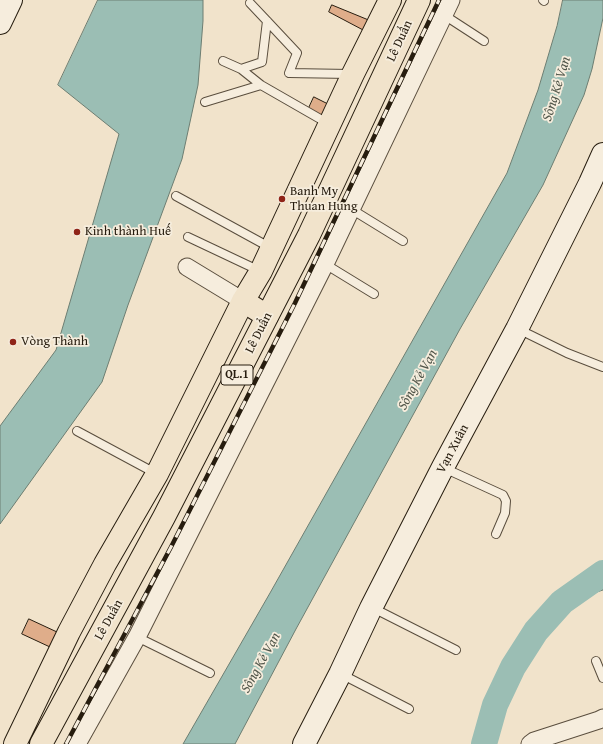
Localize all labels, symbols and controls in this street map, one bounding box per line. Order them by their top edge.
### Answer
street label: Lê Duẩn [384,18,416,64]
water label: Sông Kẻ Vạn [539,55,575,123]
place label: Banh My Thuan Hung [290,184,357,215]
marker: Banh My Thuan Hung [277,194,287,204]
place label: Kinh thành Huế [85,224,171,240]
marker: Kinh thành Huế [72,227,82,237]
street label: Lê Duẩn [242,310,276,356]
place label: Vòng Thành [21,334,88,350]
marker: Vòng Thành [8,337,18,347]
water label: Sông Kẻ Vạn [394,347,442,413]
road number: QL.1 [221,365,253,385]
street label: Vạn Xuân [434,422,472,476]
street label: Lê Duẩn [92,597,126,643]
water label: Sông Kẻ Vạn [237,630,285,696]

